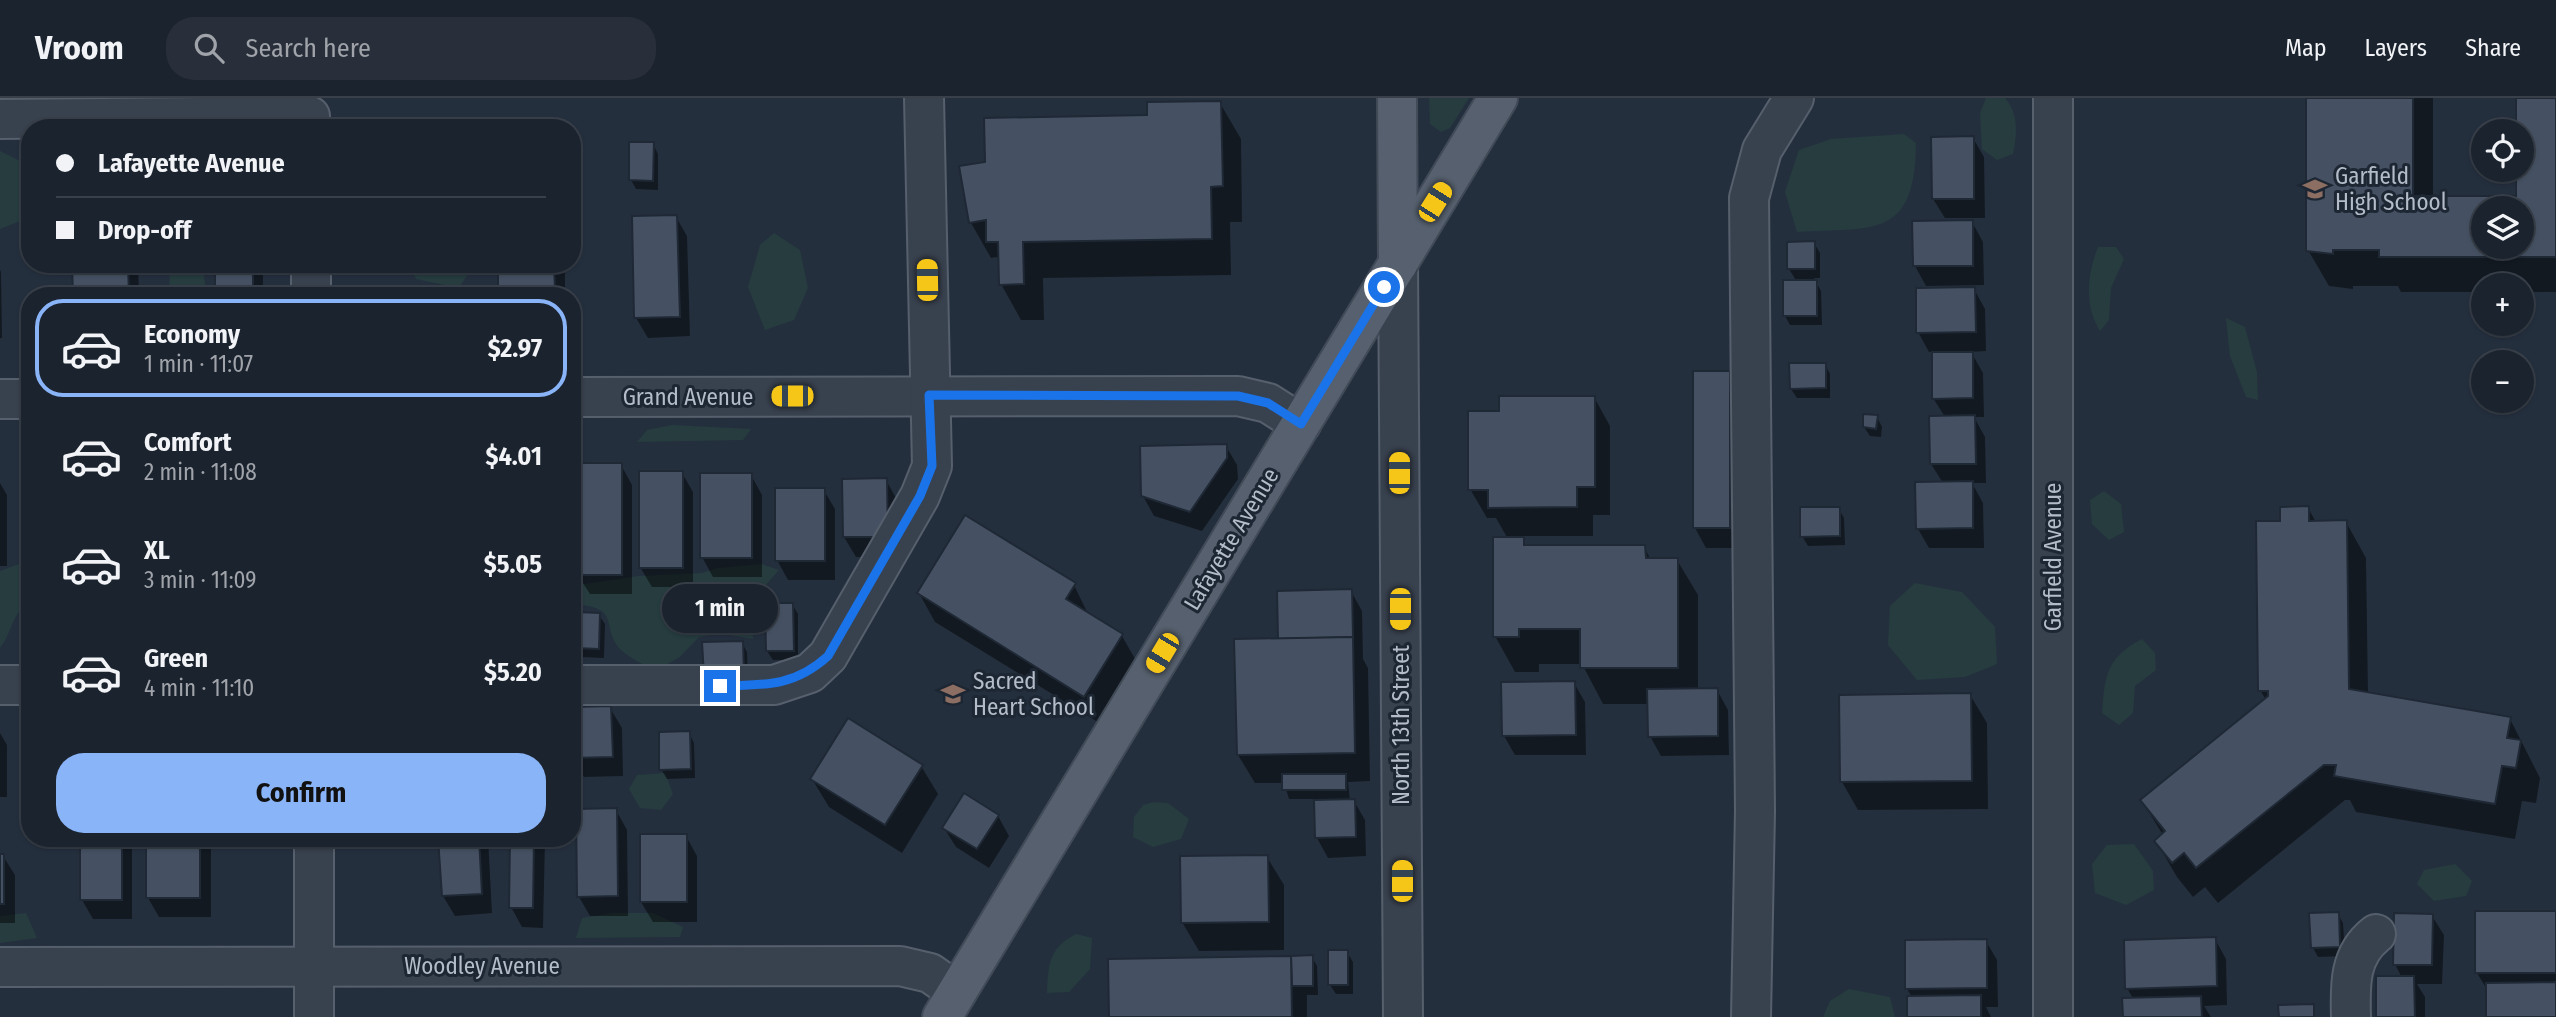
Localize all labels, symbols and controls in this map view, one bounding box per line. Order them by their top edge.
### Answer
search box [166,17,656,80]
text: Vroom [35,28,124,68]
icon: search [190,29,228,67]
text: Search here [246,33,371,64]
text: Map [2285,34,2327,62]
text: Layers [2365,34,2427,62]
text: Share [2465,34,2521,62]
map controls [2471,119,2534,413]
button: locate [2471,119,2534,182]
text: Lafayette Avenue [98,148,285,179]
place label: Garfield High School [2335,162,2447,216]
school or university icon: Garfield High School [2301,175,2329,203]
car [1415,179,1456,225]
button: layers [2471,196,2534,259]
text: Drop-off [98,215,191,246]
car [917,259,938,301]
route start [1368,271,1400,303]
button: + [2471,273,2534,336]
icon: car [60,317,123,380]
text: Economy [144,319,240,350]
text: $2.97 [488,333,542,364]
text: 1 min · 11:07 [144,350,253,378]
button: − [2471,350,2534,413]
street label: Grand Avenue [623,383,753,411]
car [772,386,814,407]
icon: car [60,425,123,488]
text: Comfort [144,427,232,458]
text: $4.01 [485,441,542,472]
car [1389,452,1410,494]
text: 2 min · 11:08 [144,458,257,486]
street label: Lafayette Avenue [1178,463,1284,615]
street label: Garfield Avenue [2039,483,2067,631]
icon: car [60,533,123,596]
text: XL [144,535,170,566]
text: $5.05 [484,549,542,580]
text: 3 min · 11:09 [144,566,257,594]
callout: 1 min [662,584,778,634]
car [1390,588,1411,630]
text: 1 min [695,594,745,622]
car [1143,630,1182,676]
icon: car [60,641,123,704]
text: Green [144,643,208,674]
street label: North 13th Street [1387,644,1415,805]
text: $5.20 [484,657,542,688]
place label: Sacred Heart School [973,667,1094,721]
route end [704,670,736,702]
text: 4 min · 11:10 [144,674,254,702]
school or university icon: Sacred Heart School [939,680,967,708]
button: Confirm [56,753,546,833]
car [1392,860,1413,902]
street label: Woodley Avenue [404,952,560,980]

